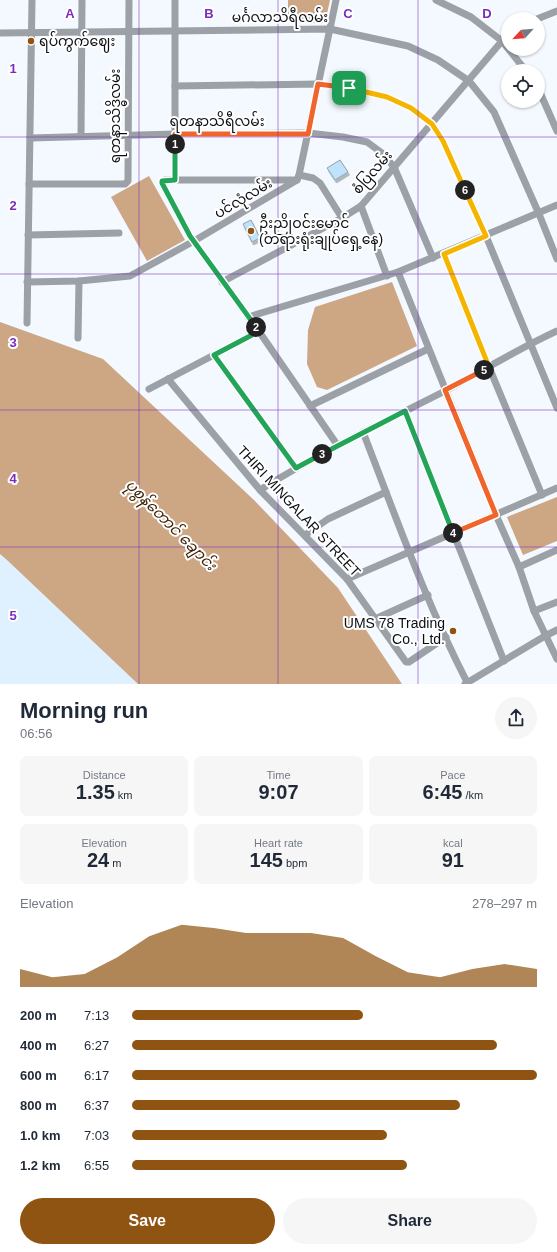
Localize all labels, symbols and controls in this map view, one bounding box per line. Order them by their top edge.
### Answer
text: A [65,6,75,21]
text: B [204,6,214,21]
text: C [343,6,353,21]
text: D [482,6,492,21]
street label: မင်္ဂလာသိရီလမ်း [232,7,328,29]
north arrow [501,12,545,56]
map controls [501,12,545,108]
place label: ရပ်ကွက်ဈေး [39,31,115,53]
marker: ရပ်ကွက်ဈေး [26,36,36,46]
text: 1 [9,61,17,76]
button: locate [501,64,545,108]
street label: ရတနာသိဒ္ဓိလမ်း [105,69,127,163]
pin [332,71,366,105]
icon: arrive [338,77,360,99]
street label: ရတနာသိရီလမ်း [169,111,265,133]
pin: 1 [165,134,185,154]
text: 1 [172,138,178,150]
street label: စံပြလမ်း [347,146,398,200]
street label: ပင်လုံလမ်း [210,173,277,225]
pin: 6 [455,180,475,200]
text: 6 [462,184,468,196]
text: 2 [9,198,17,213]
place label: ဦးညိုဝင်းမောင် (တရားရုံးချုပ်ရှေ့နေ) [259,213,383,251]
marker: ဦးညိုဝင်းမောင် (တရားရုံးချုပ်ရှေ့နေ) [246,226,256,236]
pin: 2 [246,317,266,337]
text: 2 [253,321,259,333]
text: 3 [9,335,17,350]
pin: 5 [474,360,494,380]
text: 5 [481,364,487,376]
street label: THIRI MINGALAR STREET [234,442,364,580]
pin: 3 [312,444,332,464]
text: 3 [319,448,325,460]
text: 4 [9,471,17,486]
water label: ပုစွန်တောင် ချောင်း [120,475,222,577]
pin: 4 [443,523,463,543]
text: 4 [450,527,456,539]
text: 5 [9,608,17,623]
place label: UMS 78 Trading Co., Ltd. [344,615,445,647]
marker: UMS 78 Trading Co., Ltd. [448,626,458,636]
button: share [495,697,537,739]
text: Morning run [20,698,148,723]
text: 06:56 [20,726,53,741]
text: Distance [83,769,126,781]
text: Time [266,769,291,781]
text: Pace [440,769,465,781]
text: 1.35 [76,781,115,803]
text: 9:07 [258,781,299,803]
text: 6:45 [422,781,462,803]
text: km [115,789,133,801]
text: /km [462,789,483,801]
text: Elevation [82,837,127,849]
text: Heart rate [254,837,303,849]
text: kcal [443,837,463,849]
text: 24 [87,849,109,871]
text: 145 [250,849,283,871]
text: 91 [442,849,464,871]
text: m [109,857,121,869]
text: bpm [283,857,307,869]
text: Elevation [20,896,73,911]
text: 278–297 m [472,896,537,911]
text: 200 m [20,1008,57,1023]
text: 7:13 [84,1008,109,1023]
text: 400 m [20,1038,57,1053]
text: 6:27 [84,1038,109,1053]
text: 600 m [20,1068,57,1083]
text: 6:17 [84,1068,109,1083]
text: 800 m [20,1098,57,1113]
text: 6:37 [84,1098,109,1113]
text: 1.0 km [20,1128,60,1143]
text: 7:03 [84,1128,109,1143]
text: 1.2 km [20,1158,60,1173]
text: 6:55 [84,1158,109,1173]
button: Save [20,1198,275,1244]
button: Share [283,1198,537,1244]

